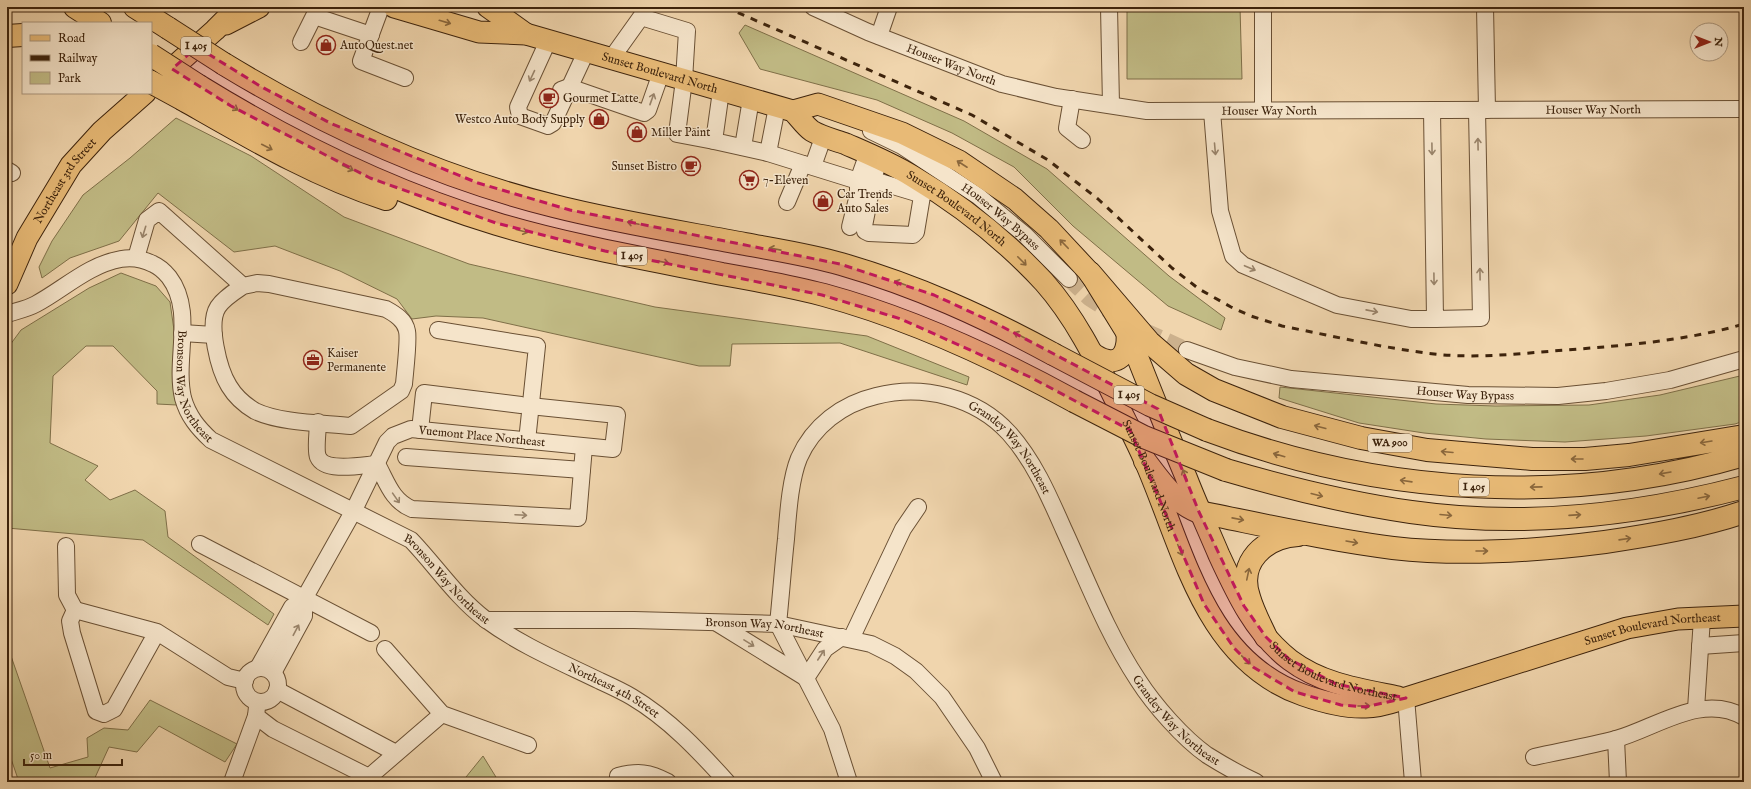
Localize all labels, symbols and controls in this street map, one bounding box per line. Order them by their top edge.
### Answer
one-way arrow [438,19,451,26]
legend [22,22,152,94]
north arrow [1689,22,1729,62]
text: Road [58,31,86,46]
shop icon: AutoQuest.net [315,34,337,56]
text: N [1711,36,1725,47]
road number: I 405 [181,37,211,55]
place label: AutoQuest.net [339,38,413,53]
street label: Houser Way North [904,40,999,89]
street label: Sunset Boulevard North [600,49,720,97]
text: Railway [58,51,97,66]
one-way arrow [528,70,535,82]
text: Park [58,71,81,86]
cafe icon: Gourmet Latte [538,87,560,109]
place label: Gourmet Latte [563,91,639,106]
one-way arrow [648,94,656,106]
street label: Houser Way North [1546,102,1642,117]
one-way arrow [227,103,239,111]
street label: Houser Way North [1222,103,1318,118]
shop icon: Westco Auto Body Supply [588,108,610,130]
place label: Westco Auto Body Supply [455,112,585,128]
shop icon: Miller Paint [626,121,648,143]
place label: Miller Paint [651,125,710,140]
street label: Northeast 3rd Street [30,135,99,226]
one-way arrow [1474,138,1482,151]
one-way arrow [1211,142,1219,155]
one-way arrow [1429,142,1436,155]
one-way arrow [261,143,273,151]
cafe icon: Sunset Bistro [680,155,702,177]
place label: Sunset Bistro [611,159,678,174]
one-way arrow [957,160,968,168]
one-way arrow [341,164,353,172]
street label: Sunset Boulevard North [904,167,1010,250]
supermarket icon: 7-Eleven [738,169,760,191]
place label: 7-Eleven [763,173,809,188]
street label: Houser Way Bypass [959,180,1043,253]
place label: Car Trends Auto Sales [836,187,893,216]
shop icon: Car Trends Auto Sales [812,190,834,212]
one-way arrow [627,218,640,226]
one-way arrow [140,225,147,238]
one-way arrow [516,227,529,235]
one-way arrow [1059,239,1069,249]
one-way arrow [769,245,782,253]
road number: I 405 [617,247,647,265]
one-way arrow [1018,256,1027,266]
one-way arrow [656,259,669,267]
one-way arrow [1244,265,1256,273]
one-way arrow [1476,268,1484,281]
one-way arrow [1431,272,1438,285]
one-way arrow [894,279,906,287]
one-way arrow [1365,308,1378,316]
street label: Bronson Way Northeast [173,330,216,446]
one-way arrow [1013,331,1025,339]
place label: Kaiser Permanente [327,346,387,375]
office icon: Kaiser Permanente [302,349,324,371]
street label: Houser Way Bypass [1416,383,1514,404]
road number: I 405 [1114,386,1144,404]
street label: Grandey Way Northeast [966,398,1054,496]
street label: Sunset Boulevard North [1119,417,1180,534]
street label: Vuemont Place Northeast [417,422,546,450]
one-way arrow [1313,423,1326,430]
road number: WA 900 [1368,434,1412,452]
one-way arrow [1699,439,1712,447]
one-way arrow [1441,448,1454,455]
one-way arrow [1273,451,1286,458]
one-way arrow [1571,455,1584,463]
one-way arrow [1659,469,1672,477]
one-way arrow [1181,470,1188,482]
one-way arrow [1400,477,1413,485]
road number: I 405 [1459,478,1489,496]
one-way arrow [1530,484,1543,491]
one-way arrow [392,492,400,503]
one-way arrow [1310,492,1323,499]
one-way arrow [1697,493,1710,501]
one-way arrow [515,511,528,519]
one-way arrow [1439,512,1452,519]
one-way arrow [1568,512,1581,519]
one-way arrow [1231,516,1244,524]
street label: Bronson Way Northeast [402,530,493,628]
one-way arrow [1618,535,1631,543]
one-way arrow [1345,538,1358,546]
one-way arrow [1177,543,1185,555]
one-way arrow [1475,547,1488,555]
one-way arrow [1244,568,1252,581]
street label: Sunset Boulevard Northeast [1582,610,1721,649]
street label: Bronson Way Northeast [705,614,825,641]
one-way arrow [293,624,301,636]
street label: Sunset Boulevard Northeast [1266,638,1398,704]
one-way arrow [743,639,755,647]
one-way arrow [818,649,826,661]
one-way arrow [1241,655,1251,665]
street label: Northeast 4th Street [566,660,663,721]
street label: Grandey Way Northeast [1129,672,1223,769]
one-way arrow [1357,702,1370,710]
scale bar [24,741,122,767]
text: 50 m [30,748,52,763]

